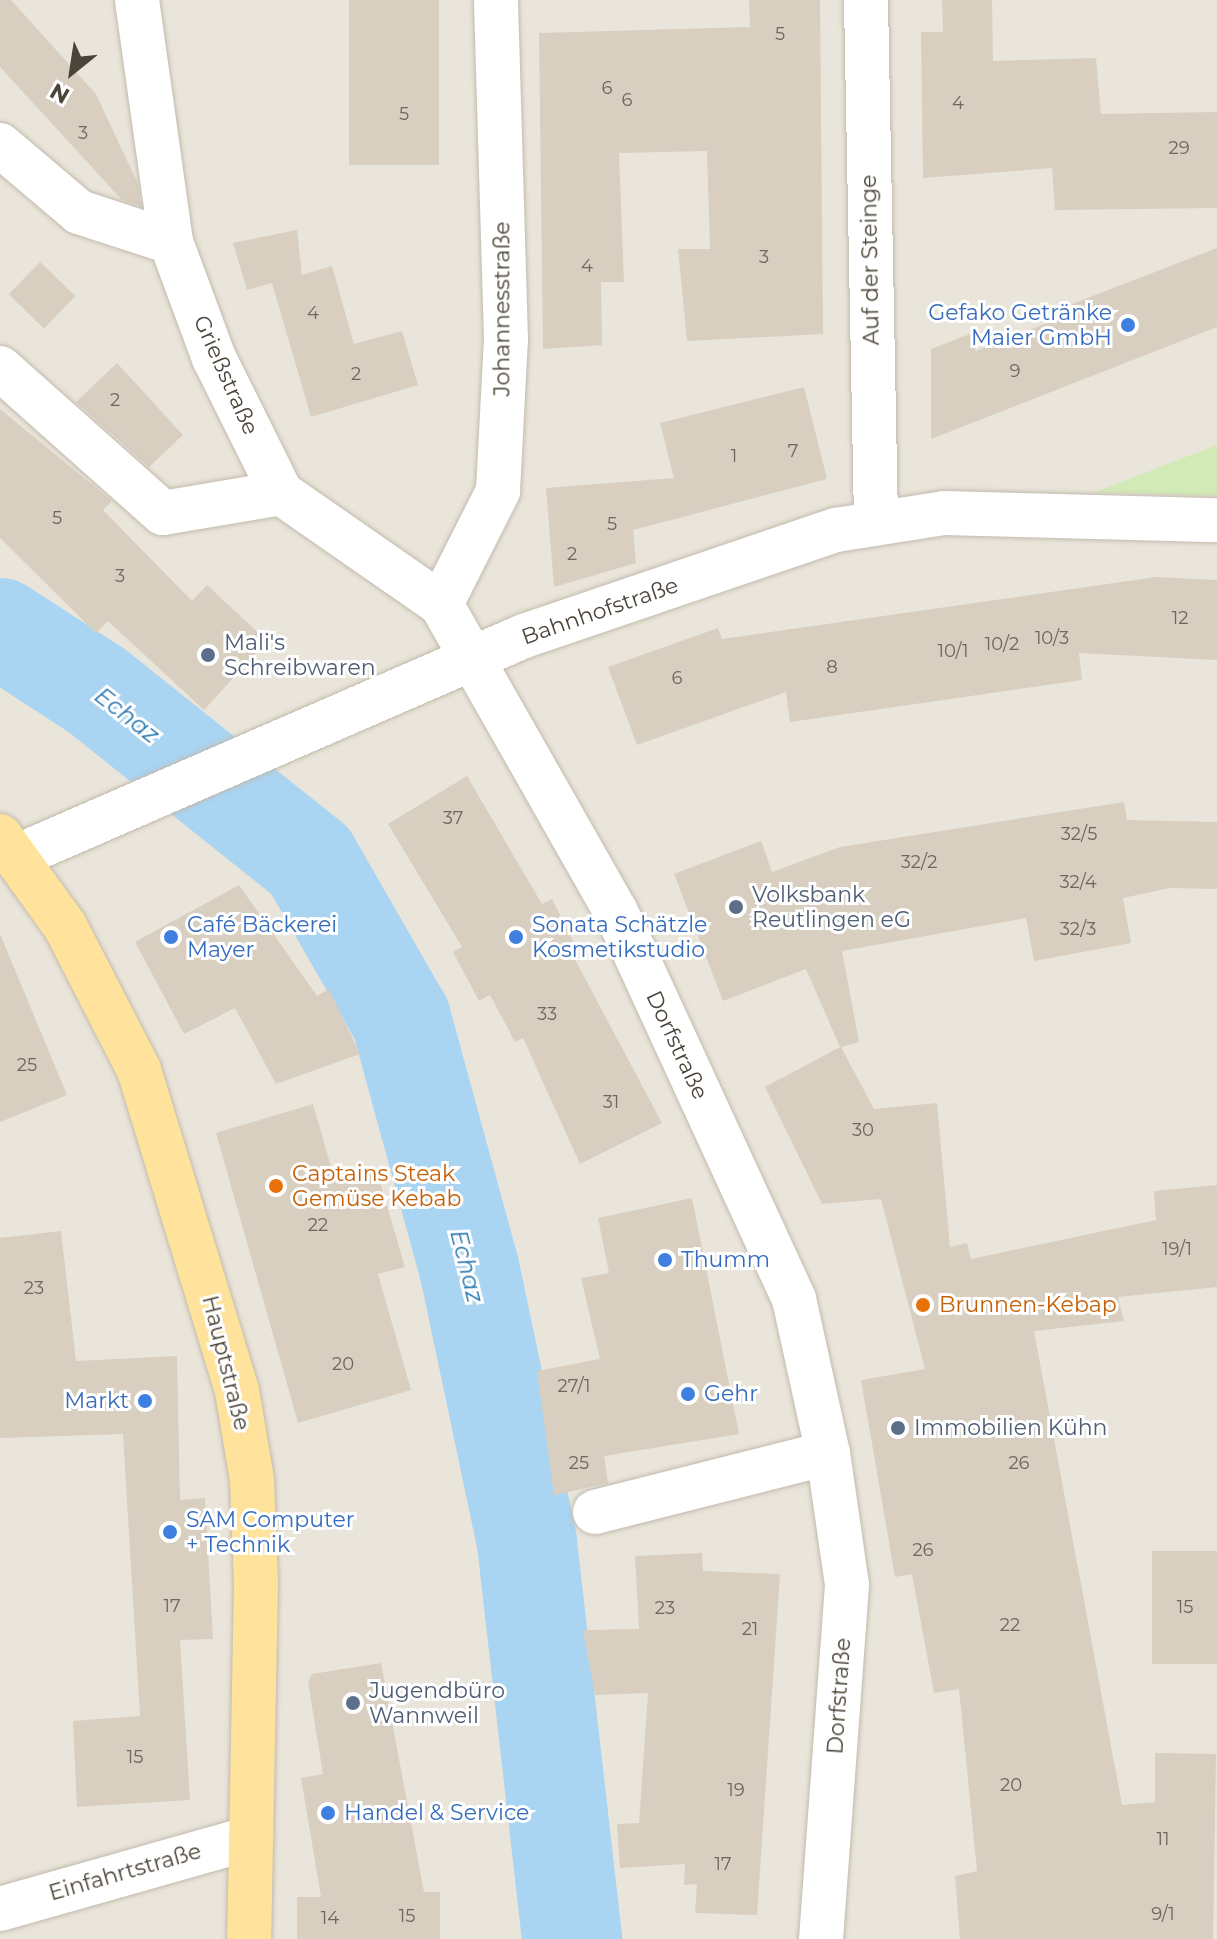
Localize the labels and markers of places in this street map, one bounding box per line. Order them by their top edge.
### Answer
place label: Gefako Getränke Maier GmbH [928,299,1112,350]
marker: Gefako Getränke Maier GmbH [1119,316,1137,334]
place label: Mali's Schreibwaren [224,629,376,680]
marker: Mali's Schreibwaren [199,646,217,664]
place label: Volksbank Reutlingen eG [752,881,911,932]
marker: Volksbank Reutlingen eG [727,898,745,916]
place label: Café Bäckerei Mayer [187,911,337,962]
place label: Sonata Schätzle Kosmetikstudio [532,911,707,962]
marker: Café Bäckerei Mayer [162,928,180,946]
marker: Sonata Schätzle Kosmetikstudio [507,928,525,946]
place label: Captains Steak Gemüse Kebab [292,1160,461,1212]
marker: Captains Steak Gemüse Kebab [267,1177,285,1195]
place label: Thumm [681,1247,770,1273]
marker: Thumm [656,1251,674,1269]
place label: Brunnen-Kebap [939,1292,1117,1318]
marker: Brunnen-Kebap [914,1296,932,1314]
place label: Gehr [704,1381,758,1407]
marker: Gehr [679,1385,697,1403]
place label: Markt [64,1388,129,1414]
marker: Markt [136,1392,154,1410]
place label: Immobilien Kühn [914,1415,1107,1441]
marker: Immobilien Kühn [889,1419,907,1437]
place label: SAM Computer + Technik [186,1506,355,1558]
marker: SAM Computer + Technik [161,1523,179,1541]
place label: Jugendbüro Wannweil [369,1677,505,1728]
marker: Jugendbüro Wannweil [344,1694,362,1712]
place label: Handel & Service [344,1800,529,1826]
marker: Handel & Service [319,1804,337,1822]

